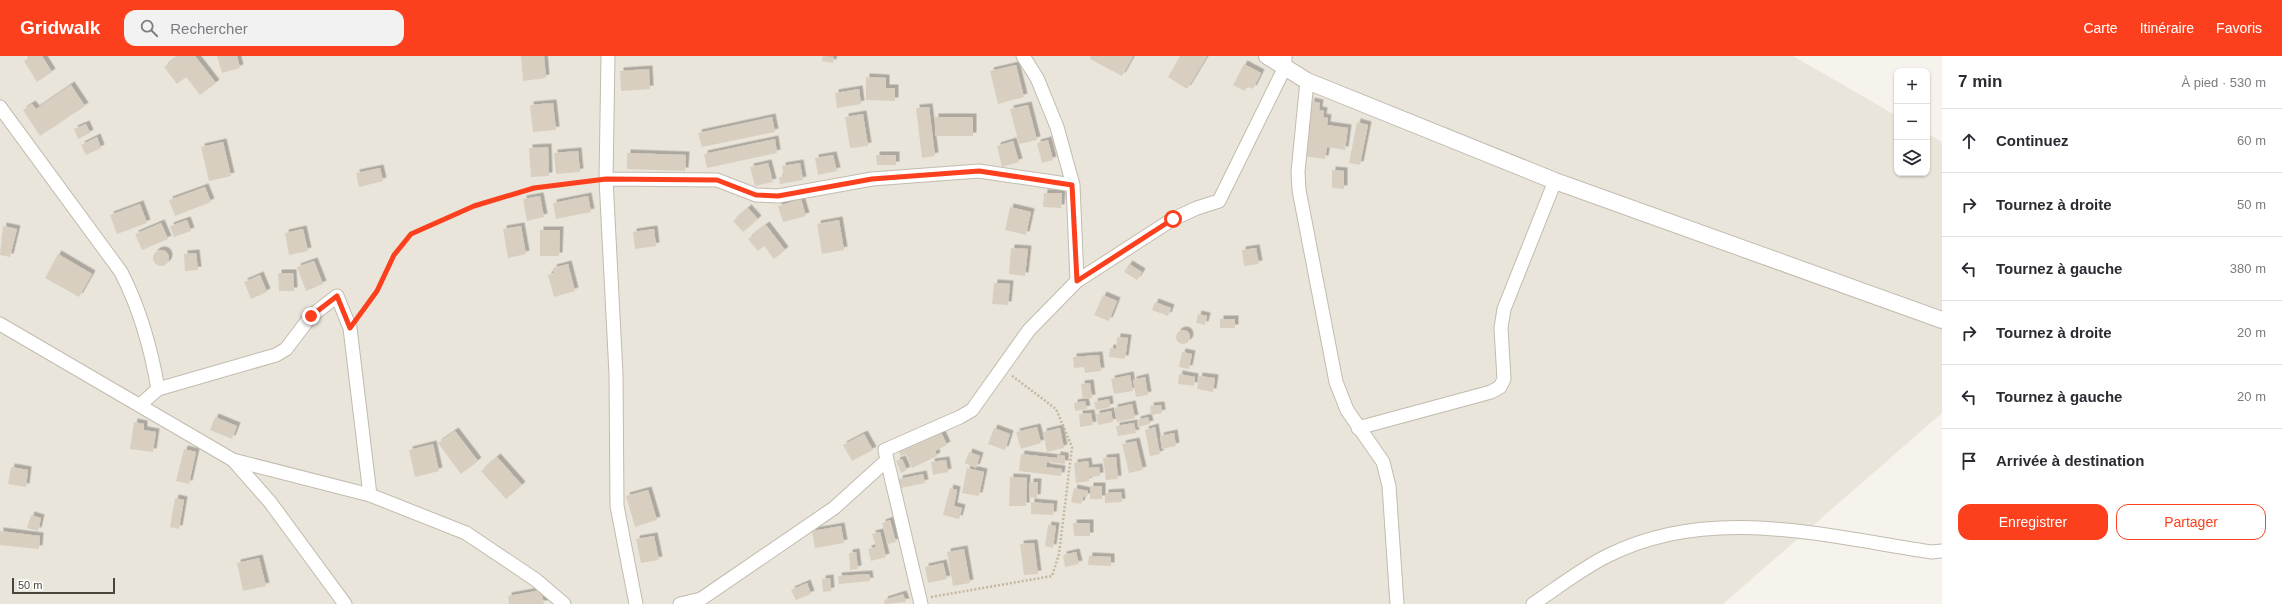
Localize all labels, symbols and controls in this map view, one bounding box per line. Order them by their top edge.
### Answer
search box [124,10,404,46]
text: Gridwalk [20,17,100,38]
icon: search [138,17,160,39]
text: Rechercher [170,20,248,37]
text: Carte [2083,20,2118,36]
text: Itinéraire [2140,20,2194,36]
text: Favoris [2216,20,2262,36]
map controls [1894,68,1930,176]
button: + [1894,68,1930,104]
text: 7 min [1958,72,2002,91]
text: À pied · 530 m [2181,75,2266,90]
button: − [1894,104,1930,140]
icon: ahead [1958,130,1980,152]
text: Continuez [1996,132,2069,149]
text: 60 m [2237,133,2266,148]
button: layers [1894,140,1930,176]
icon: right [1958,194,1980,216]
text: Tournez à droite [1996,196,2112,213]
text: 50 m [2237,197,2266,212]
route start [1164,210,1182,228]
icon: left [1958,258,1980,280]
text: Tournez à gauche [1996,260,2122,277]
text: 380 m [2230,261,2266,276]
route end [302,307,320,325]
icon: right [1958,322,1980,344]
text: Tournez à droite [1996,324,2112,341]
text: 20 m [2237,325,2266,340]
icon: left [1958,386,1980,408]
text: Tournez à gauche [1996,388,2122,405]
text: 20 m [2237,389,2266,404]
icon: arrive [1958,450,1980,472]
text: Arrivée à destination [1996,452,2144,469]
button: Enregistrer [1958,504,2108,540]
button: Partager [2116,504,2266,540]
scale bar [12,576,115,595]
text: 50 m [18,579,42,591]

